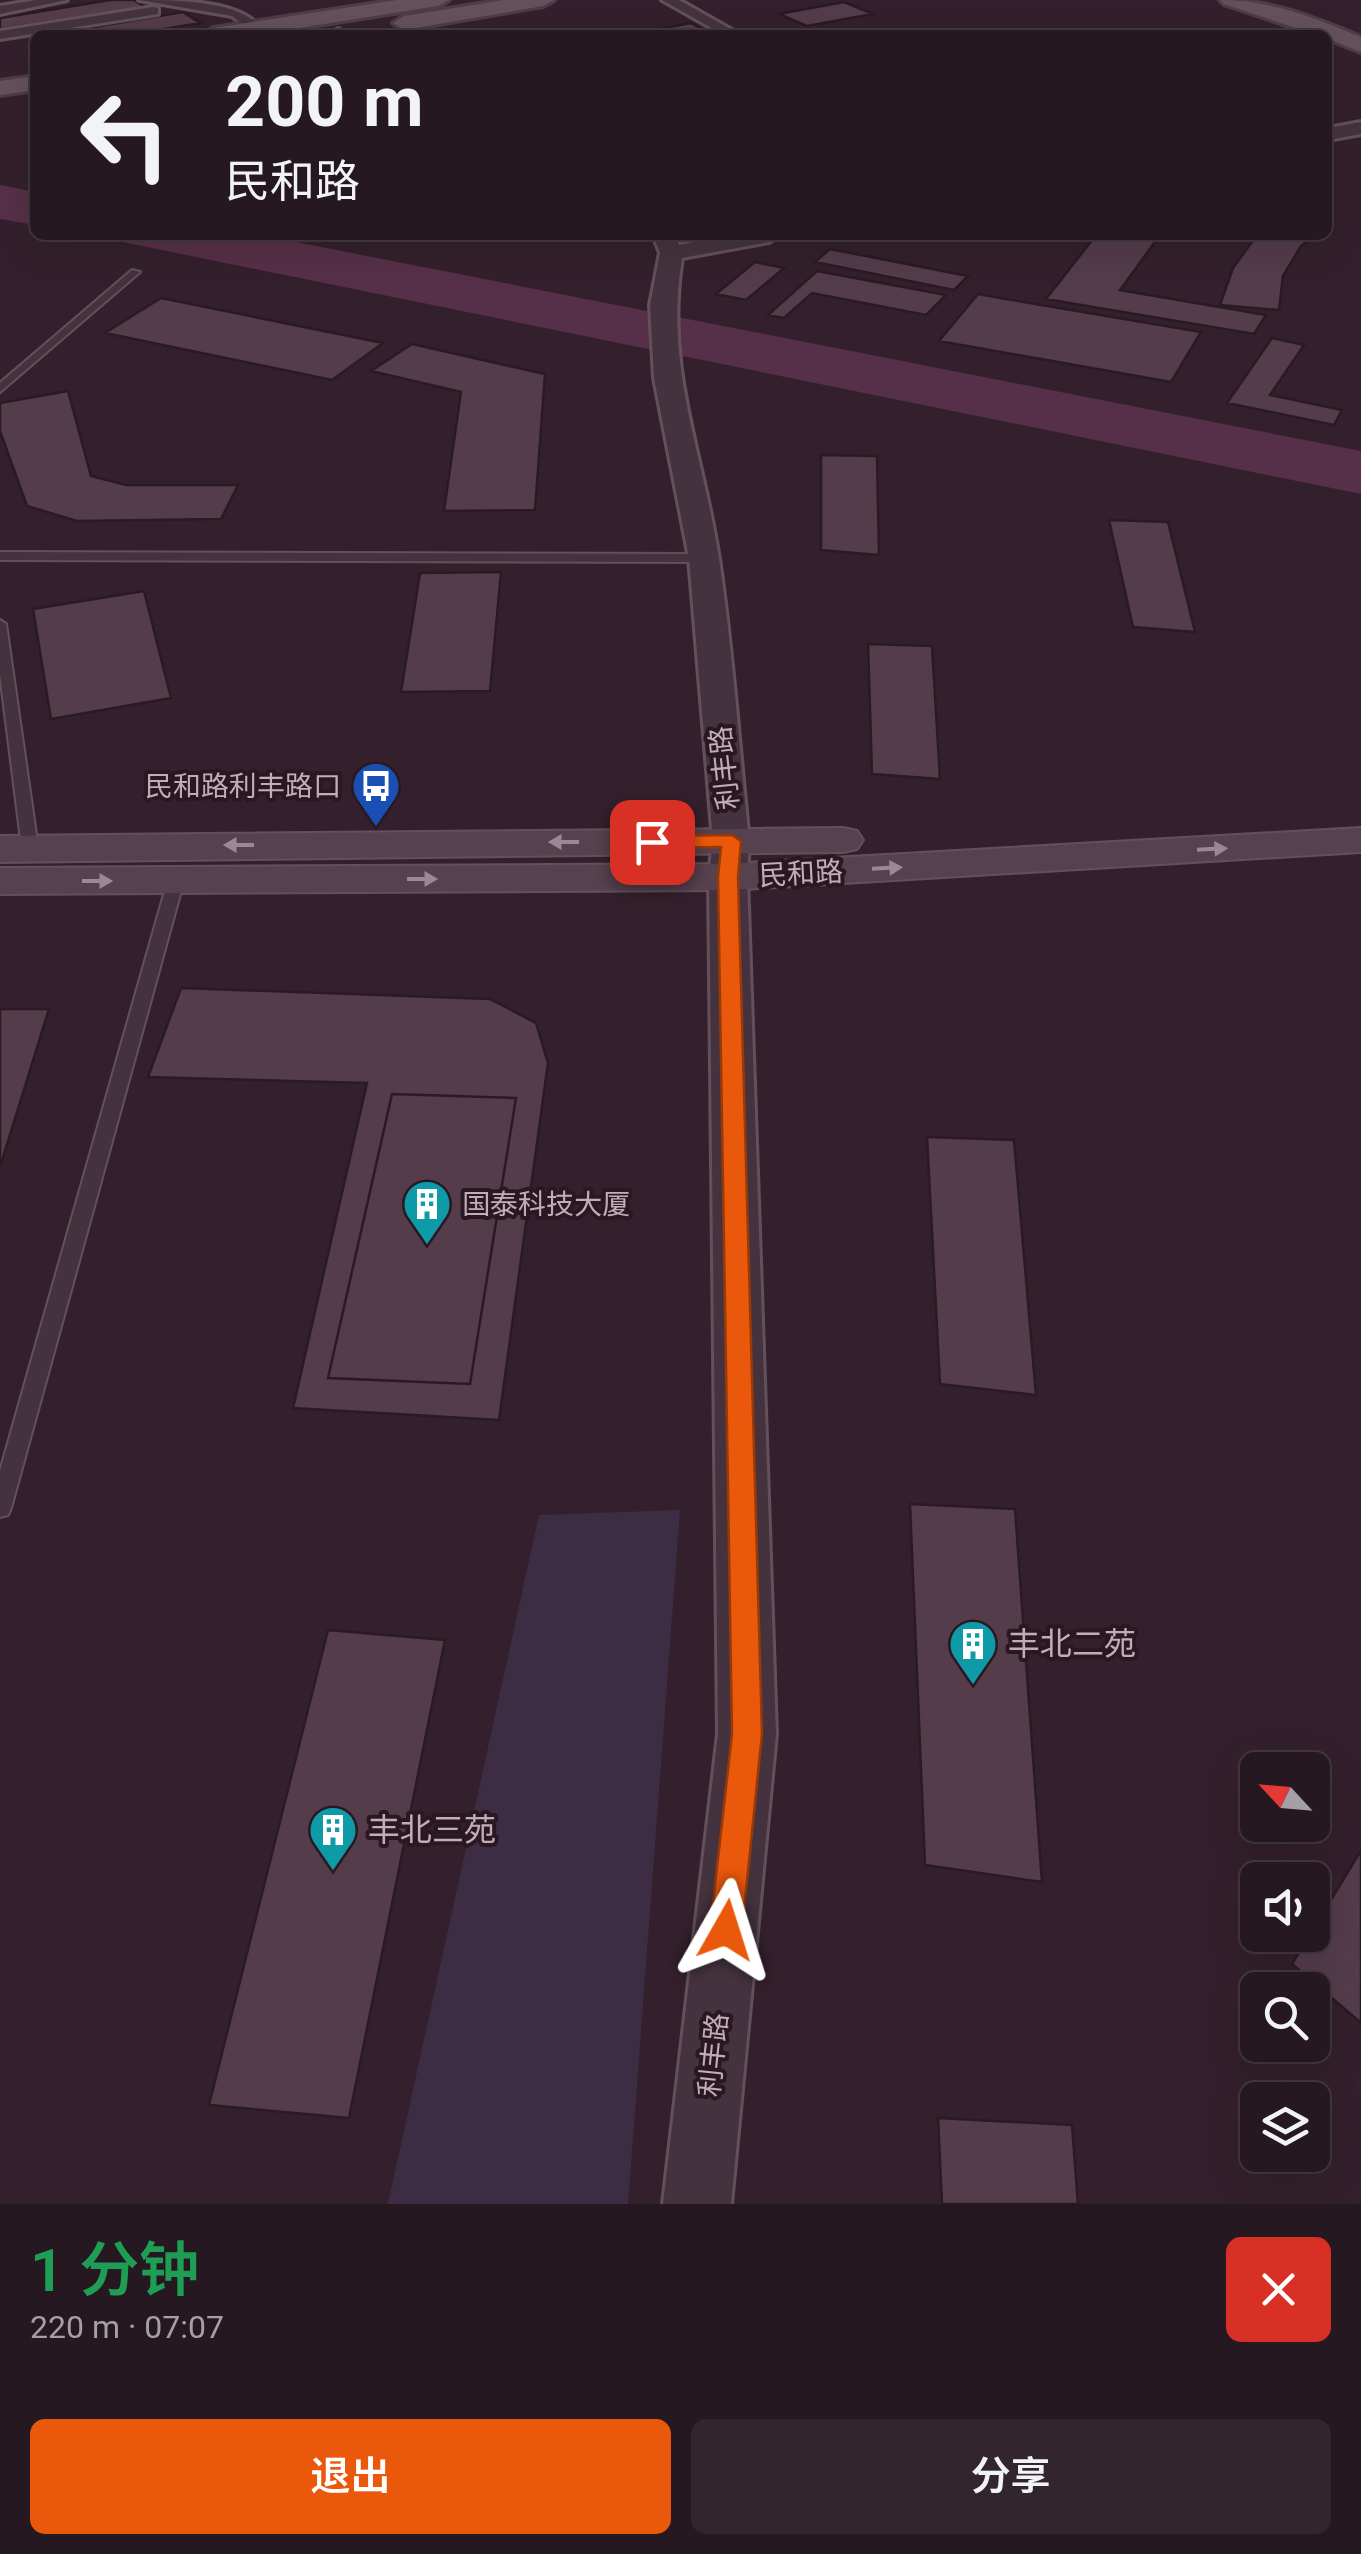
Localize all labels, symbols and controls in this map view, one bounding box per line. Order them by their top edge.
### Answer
text: 200 m [225,61,424,143]
icon: left [60,70,190,200]
text: 民和路 [225,155,360,208]
street label: 利丰路 [704,724,745,811]
bus stop icon: 民和路利丰路口 [350,760,402,828]
place label: 民和路利丰路口 [145,770,341,803]
pin [610,800,695,885]
icon: arrive [625,815,680,870]
one-way arrow [548,835,580,851]
one-way arrow [223,837,255,853]
one-way arrow [1196,841,1228,857]
street label: 民和路 [758,855,844,892]
one-way arrow [872,860,904,876]
one-way arrow [407,871,439,887]
one-way arrow [82,873,114,889]
building icon: 国泰科技大厦 [401,1178,453,1246]
place label: 国泰科技大厦 [462,1188,630,1221]
building icon: 丰北二苑 [947,1618,999,1686]
place label: 丰北二苑 [1008,1625,1136,1663]
north arrow [1240,1752,1330,1842]
map controls [1240,1752,1330,2172]
building icon: 丰北三苑 [307,1804,359,1872]
place label: 丰北三苑 [368,1811,496,1849]
button: sound [1240,1862,1330,1952]
position arrow [674,1878,778,1982]
button: search [1240,1972,1330,2062]
street label: 利丰路 [693,2012,734,2099]
button: layers [1240,2082,1330,2172]
text: 1 分钟 [30,2235,199,2306]
button: close [1226,2237,1331,2342]
text: 220 m · 07:07 [30,2308,224,2346]
button: 退出 [30,2419,671,2534]
button: 分享 [691,2419,1331,2534]

